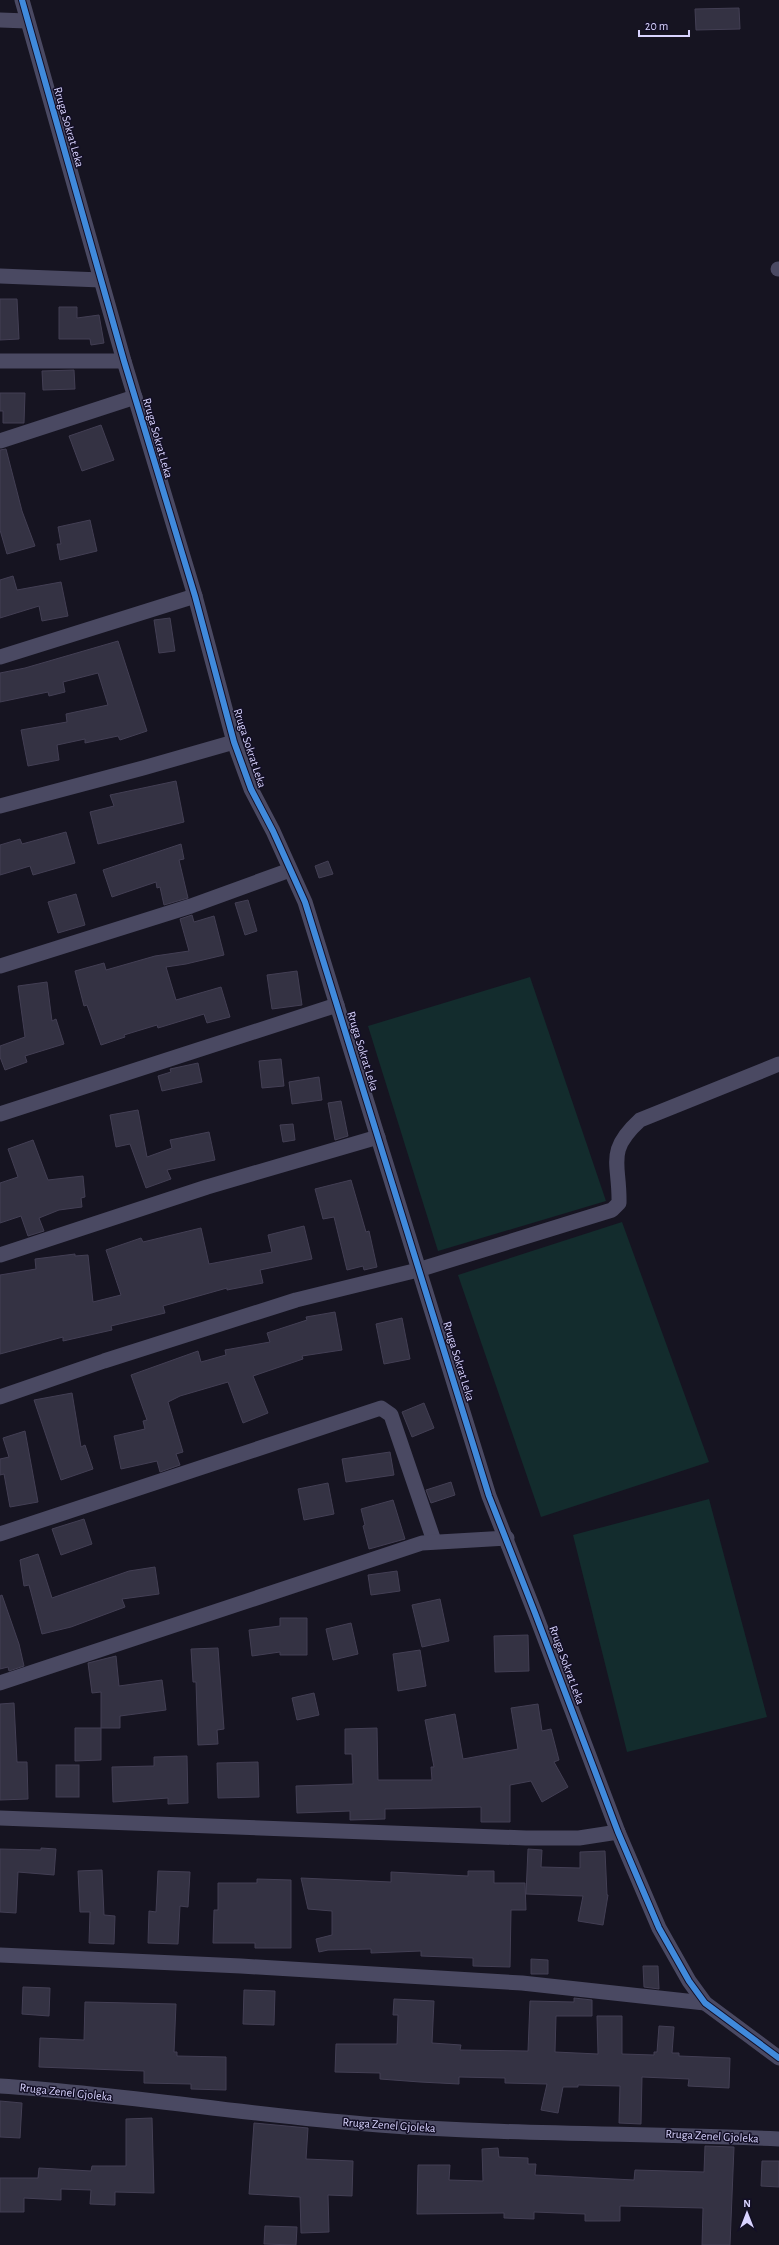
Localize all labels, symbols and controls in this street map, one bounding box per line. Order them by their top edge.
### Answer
scale bar [639,12,689,38]
text: 20 m [645,20,668,32]
street label: Rruga Sokrat Leka [52,86,86,169]
street label: Rruga Sokrat Leka [141,397,175,480]
street label: Rruga Sokrat Leka [232,707,269,790]
street label: Rruga Sokrat Leka [345,1010,381,1093]
street label: Rruga Sokrat Leka [441,1320,477,1403]
street label: Rruga Sokrat Leka [547,1624,587,1706]
street label: Rruga Zenel Gjoleka [19,2081,114,2104]
street label: Rruga Zenel Gjoleka [342,2116,436,2135]
street label: Rruga Zenel Gjoleka [665,2128,759,2145]
north arrow [727,2193,767,2233]
text: N [743,2198,751,2209]

